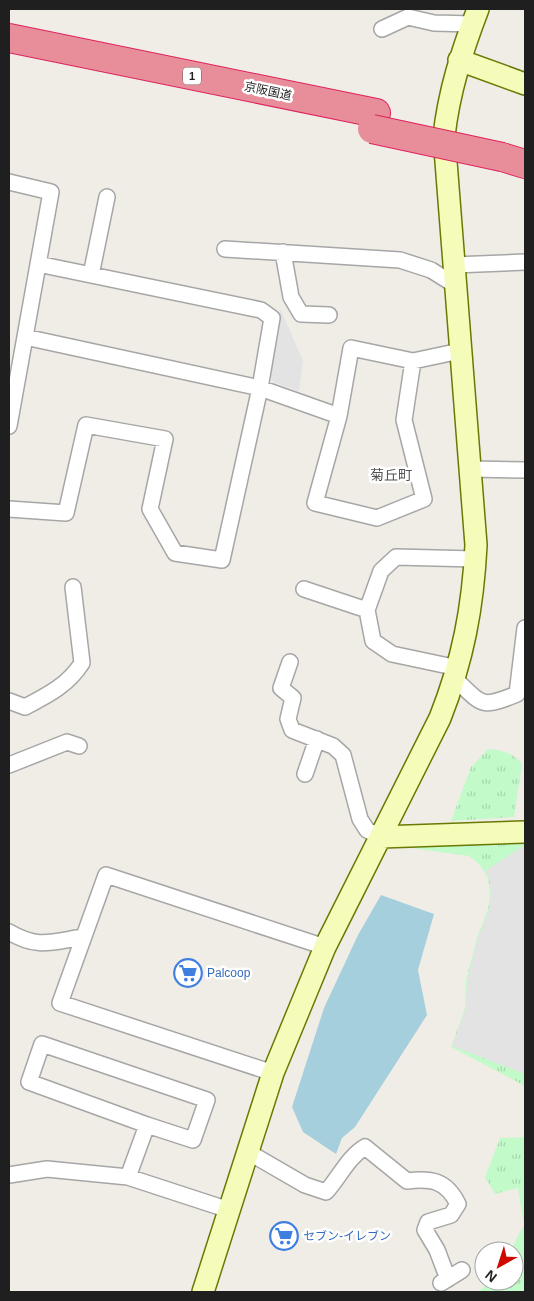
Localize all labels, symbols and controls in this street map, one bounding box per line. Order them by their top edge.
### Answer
road number: 1 [183,68,201,84]
street label: 京阪国道 [243,79,293,103]
district label: 菊丘町 [370,467,412,483]
supermarket icon: Palcoop [173,958,203,988]
place label: Palcoop [207,966,251,980]
supermarket icon: セブン-イレブン [269,1221,299,1251]
place label: セブン-イレブン [303,1229,391,1243]
north arrow [474,1241,524,1291]
text: N [482,1267,500,1286]

